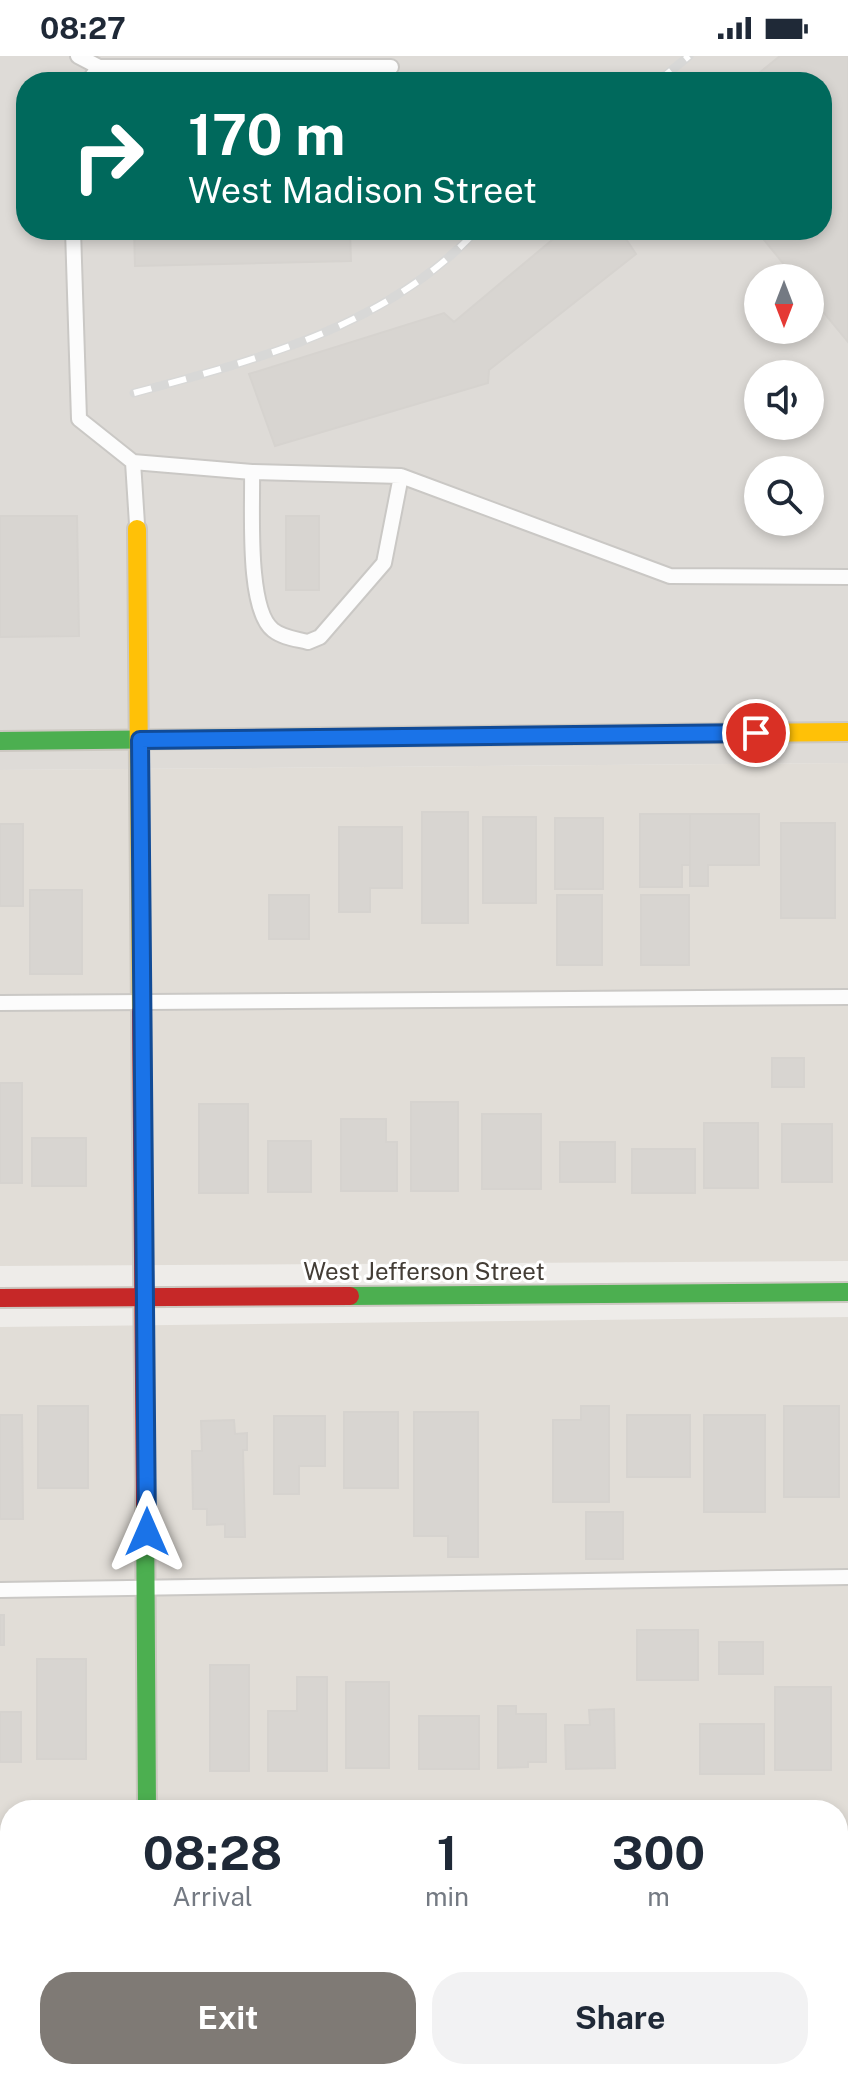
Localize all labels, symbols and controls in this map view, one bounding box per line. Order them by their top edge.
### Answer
text: 08:27 [40,10,126,46]
text: 170 m [188,102,345,168]
icon: right [56,104,160,208]
text: West Madison Street [188,169,537,211]
north arrow [744,264,824,344]
map controls [744,264,824,536]
button: sound [744,360,824,440]
button: search [744,456,824,536]
pin [722,699,790,767]
icon: arrive [734,711,778,755]
street label: West Jefferson Street [303,1257,545,1285]
position arrow [105,1490,189,1574]
text: 08:28 [143,1824,282,1881]
text: 1 [437,1824,457,1881]
text: 300 [612,1824,705,1881]
text: Arrival [172,1881,253,1912]
text: min [425,1881,469,1912]
text: m [647,1881,670,1912]
button: Exit [40,1972,416,2064]
button: Share [432,1972,808,2064]

